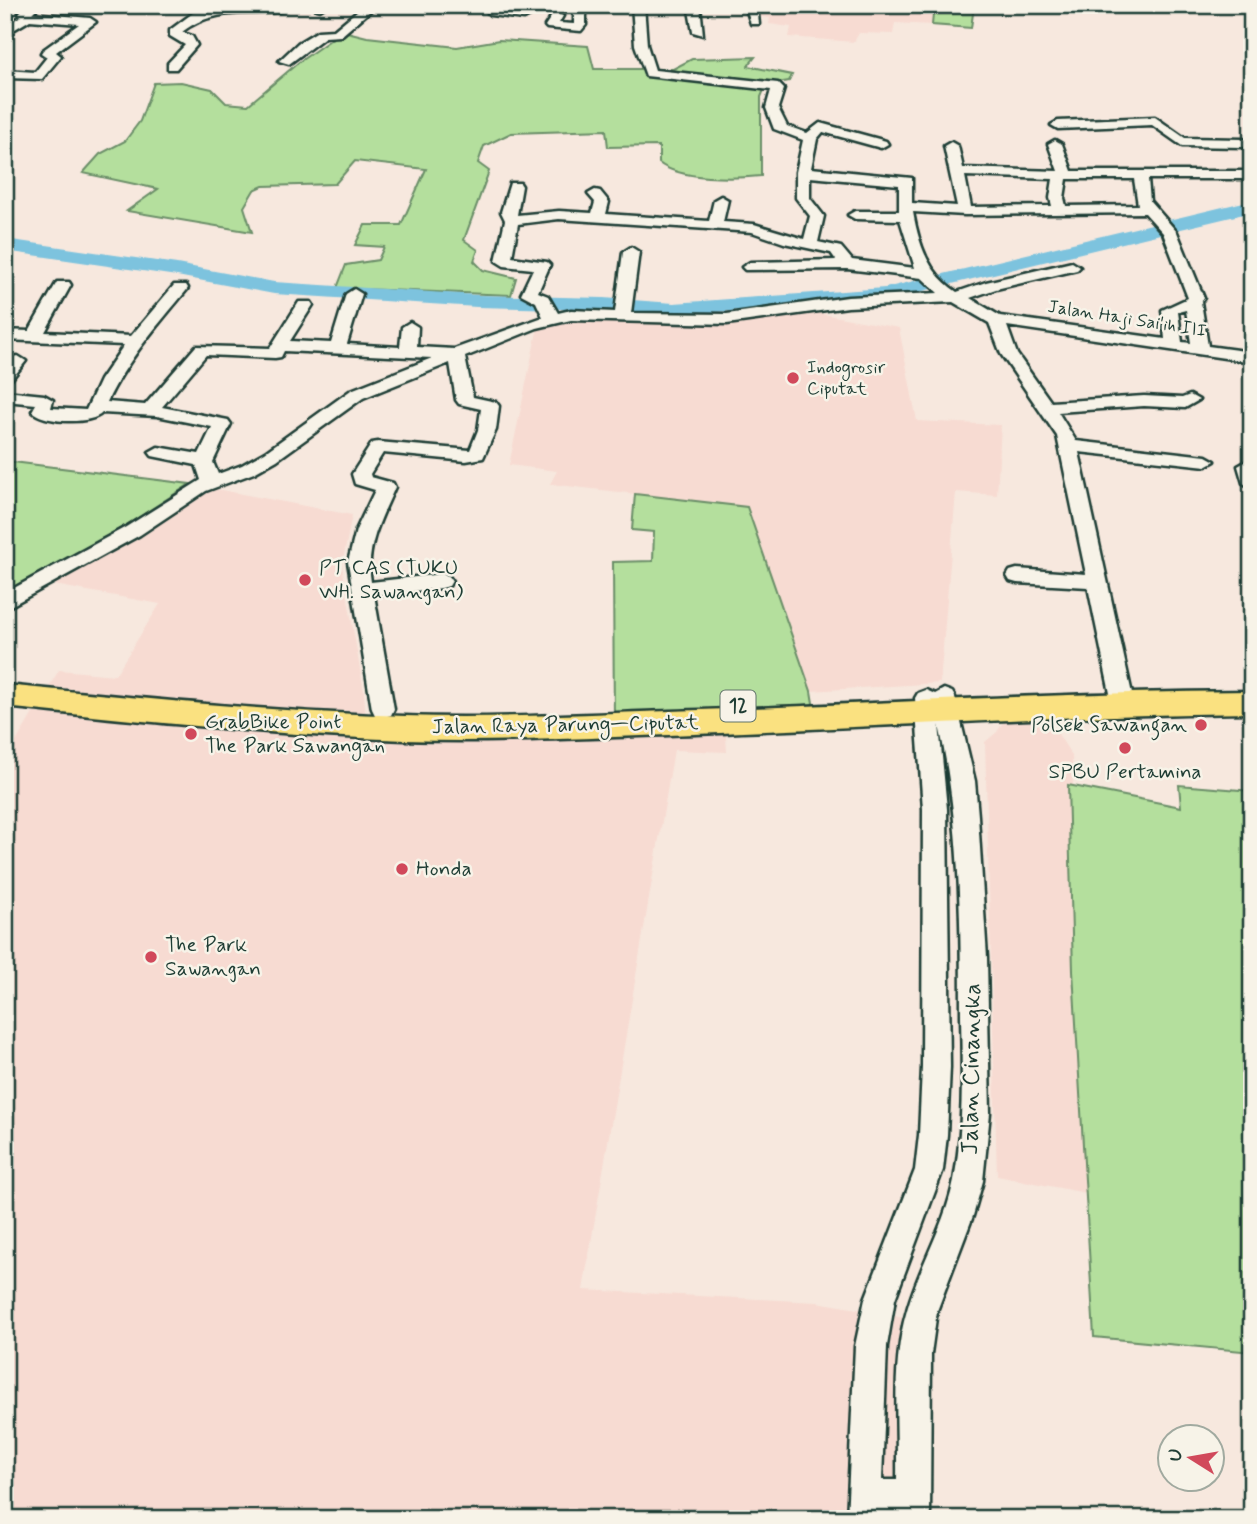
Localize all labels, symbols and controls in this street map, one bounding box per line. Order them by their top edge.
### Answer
street label: Jalan Haji Sai'ih III [1046,295,1208,343]
place label: Indogrosir Ciputat [807,356,886,401]
marker: Indogrosir Ciputat [785,370,801,386]
place label: PT CAS (TUKU WH. Sawangan) [319,554,464,606]
marker: PT CAS (TUKU WH. Sawangan) [297,572,313,588]
road number: 12 [720,691,756,722]
place label: GrabBike Point The Park Sawangan [205,708,385,761]
street label: Jalan Raya Parung—Ciputat [431,709,699,742]
place label: Polsek Sawangan [1031,711,1188,741]
marker: Polsek Sawangan [1193,717,1209,733]
marker: GrabBike Point The Park Sawangan [183,726,199,742]
marker: SPBU Pertamina [1117,740,1133,756]
place label: SPBU Pertamina [1048,758,1202,786]
place label: Honda [416,855,472,883]
marker: Honda [394,861,410,877]
place label: The Park Sawangan [165,931,261,983]
marker: The Park Sawangan [143,949,159,965]
street label: Jalan Cinangka [955,983,989,1155]
north arrow [1156,1422,1226,1492]
text: U [1162,1447,1189,1463]

